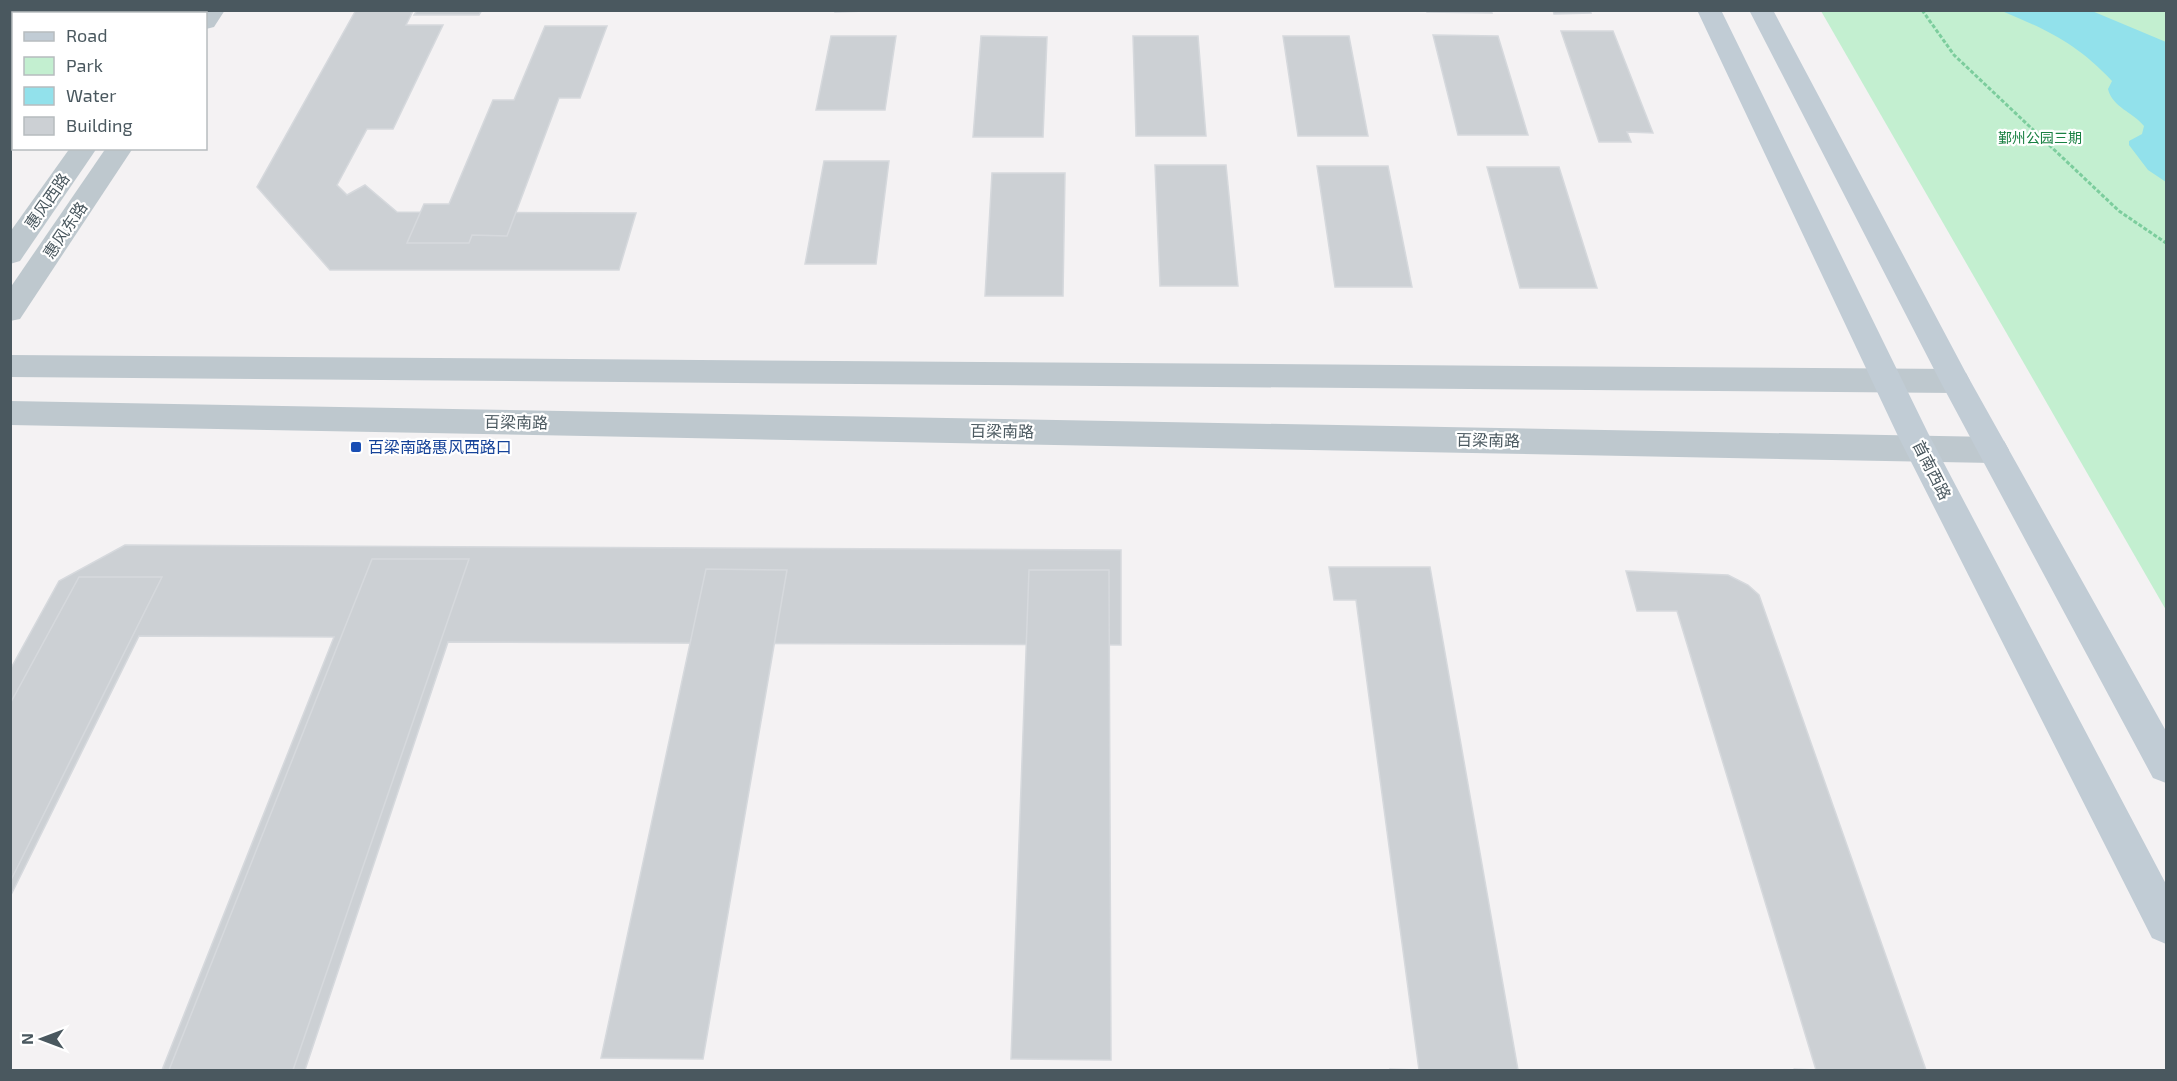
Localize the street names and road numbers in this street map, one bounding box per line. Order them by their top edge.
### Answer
street label: 惠风西路 [20,169,73,232]
street label: 惠风东路 [39,198,90,262]
street label: 百梁南路 [484,411,548,432]
street label: 百梁南路 [970,420,1034,441]
street label: 百梁南路 [1456,429,1520,450]
street label: 首南西路 [1909,437,1955,503]

